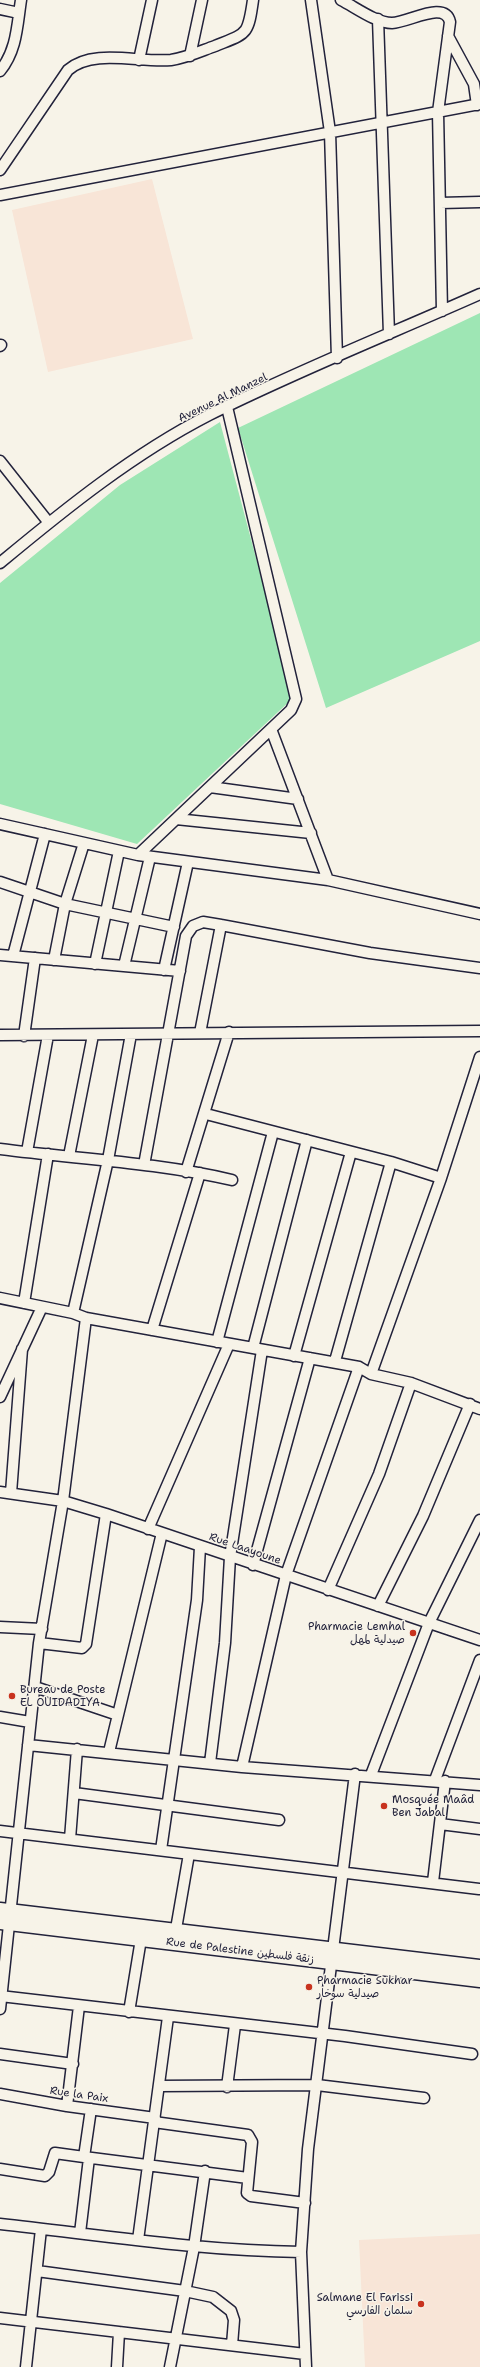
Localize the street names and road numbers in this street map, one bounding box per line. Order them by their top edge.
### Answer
street label: Avenue Al Manzel [176,371,270,425]
street label: Rue Laayoune [207,1531,283,1567]
street label: Rue de Palestine زنقة فلسطين [165,1935,315,1967]
street label: Rue la Paix [49,2084,109,2106]

